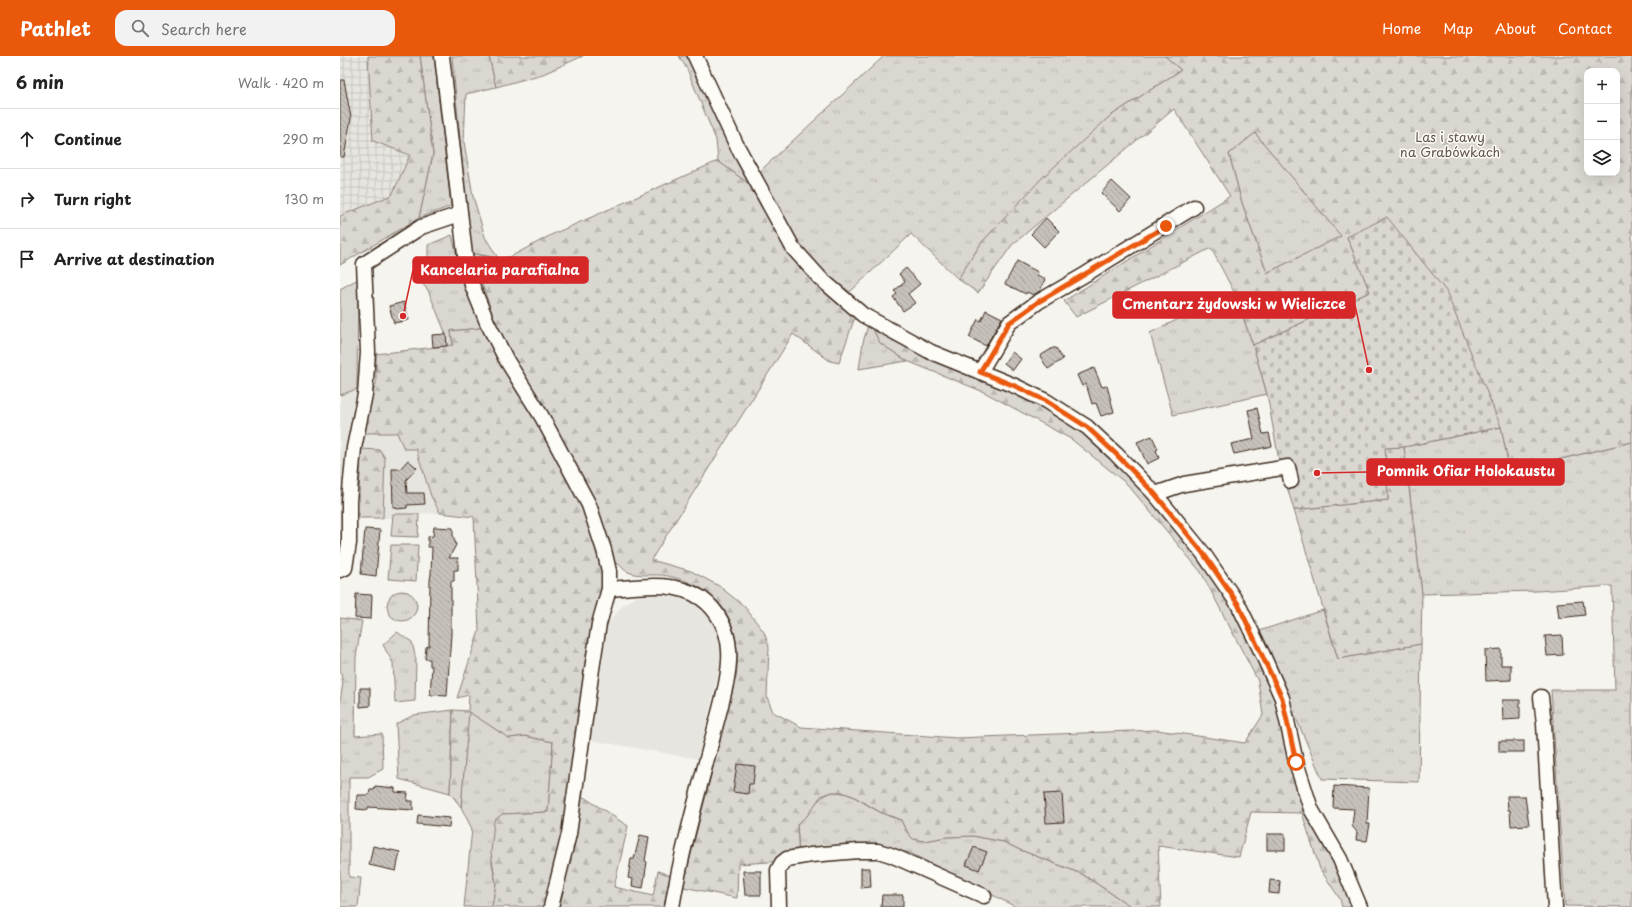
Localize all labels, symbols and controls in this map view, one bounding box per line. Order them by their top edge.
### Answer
search box [115,10,395,46]
text: Pathlet [20,14,91,42]
icon: search [129,17,151,39]
text: Search here [161,17,247,40]
text: Home [1382,18,1421,39]
text: Map [1443,18,1473,39]
text: About [1495,18,1536,39]
text: Contact [1558,18,1612,39]
map controls [1584,68,1620,176]
button: + [1584,68,1620,104]
text: 6 min [16,69,64,95]
text: Walk · 420 m [238,73,324,92]
button: − [1584,104,1620,140]
text: Continue [54,127,122,150]
park label: Las i stawy na Grabówkach [1400,127,1500,161]
icon: ahead [16,128,38,150]
text: 290 m [283,129,324,148]
button: layers [1584,140,1620,176]
text: Turn right [54,187,131,210]
icon: right [16,188,38,210]
text: 130 m [285,189,324,208]
route end [1157,217,1175,235]
text: Arrive at destination [54,247,215,270]
icon: arrive [16,248,38,270]
callout: Kancelaria parafialna [413,257,588,283]
text: Kancelaria parafialna [420,259,580,280]
callout: Cmentarz żydowski w Wieliczce [1113,292,1355,318]
text: Cmentarz żydowski w Wieliczce [1122,293,1346,314]
callout: Pomnik Ofiar Holokaustu [1367,459,1564,485]
text: Pomnik Ofiar Holokaustu [1377,460,1555,481]
route start [1287,753,1305,771]

